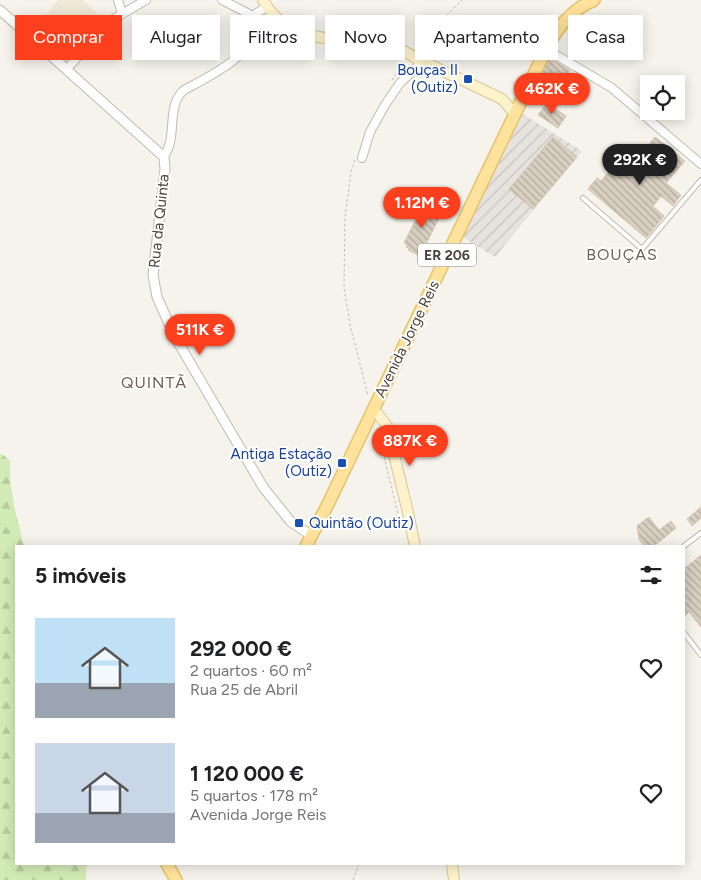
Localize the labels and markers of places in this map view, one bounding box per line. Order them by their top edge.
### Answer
place label: Bouças II (Outiz) [397,61,458,96]
pin: 462K € [511,72,593,115]
marker: Bouças II (Outiz) [462,73,474,85]
pin: 292K € [599,144,681,186]
pin: 1.12M € [376,186,468,229]
pin: 511K € [159,314,241,356]
pin: 887K € [369,424,451,467]
place label: Antiga Estação (Outiz) [231,445,332,480]
marker: Antiga Estação (Outiz) [336,457,348,469]
place label: Quintão (Outiz) [309,514,414,532]
marker: Quintão (Outiz) [293,517,305,529]

